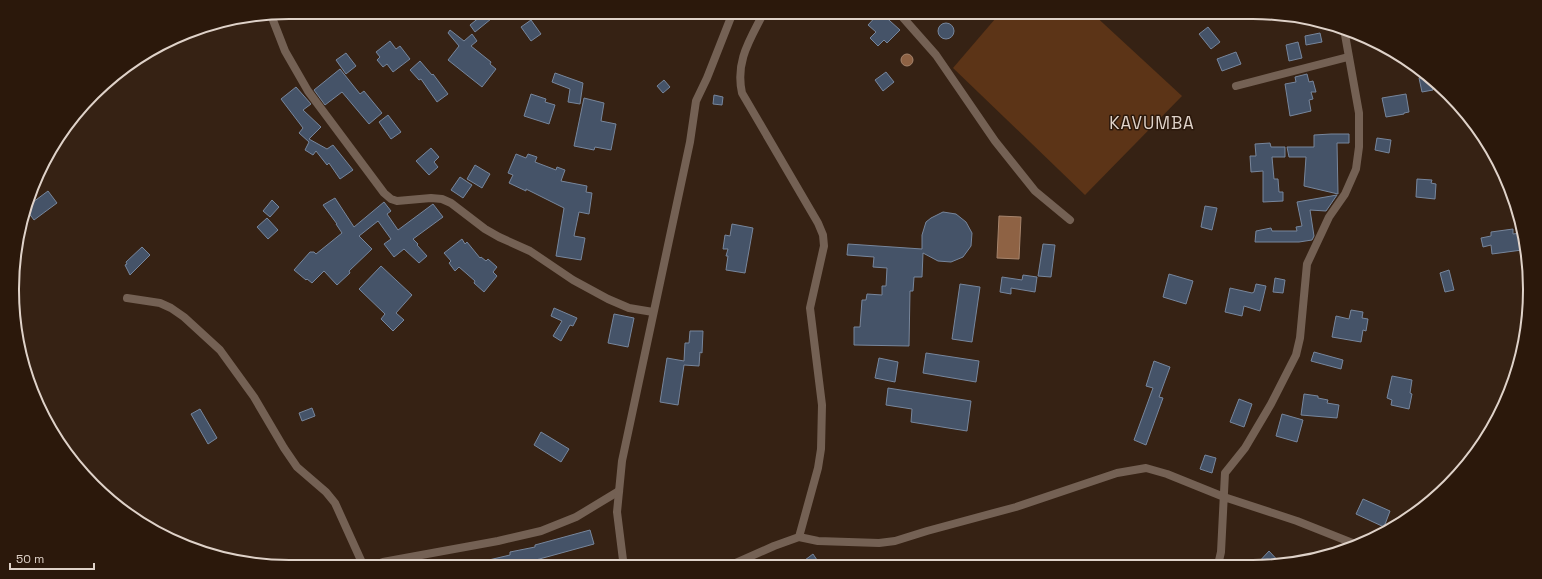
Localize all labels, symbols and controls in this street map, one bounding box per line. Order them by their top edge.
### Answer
district label: KAVUMBA [1109,112,1195,134]
scale bar [10,545,94,571]
text: 50 m [16,551,44,567]

